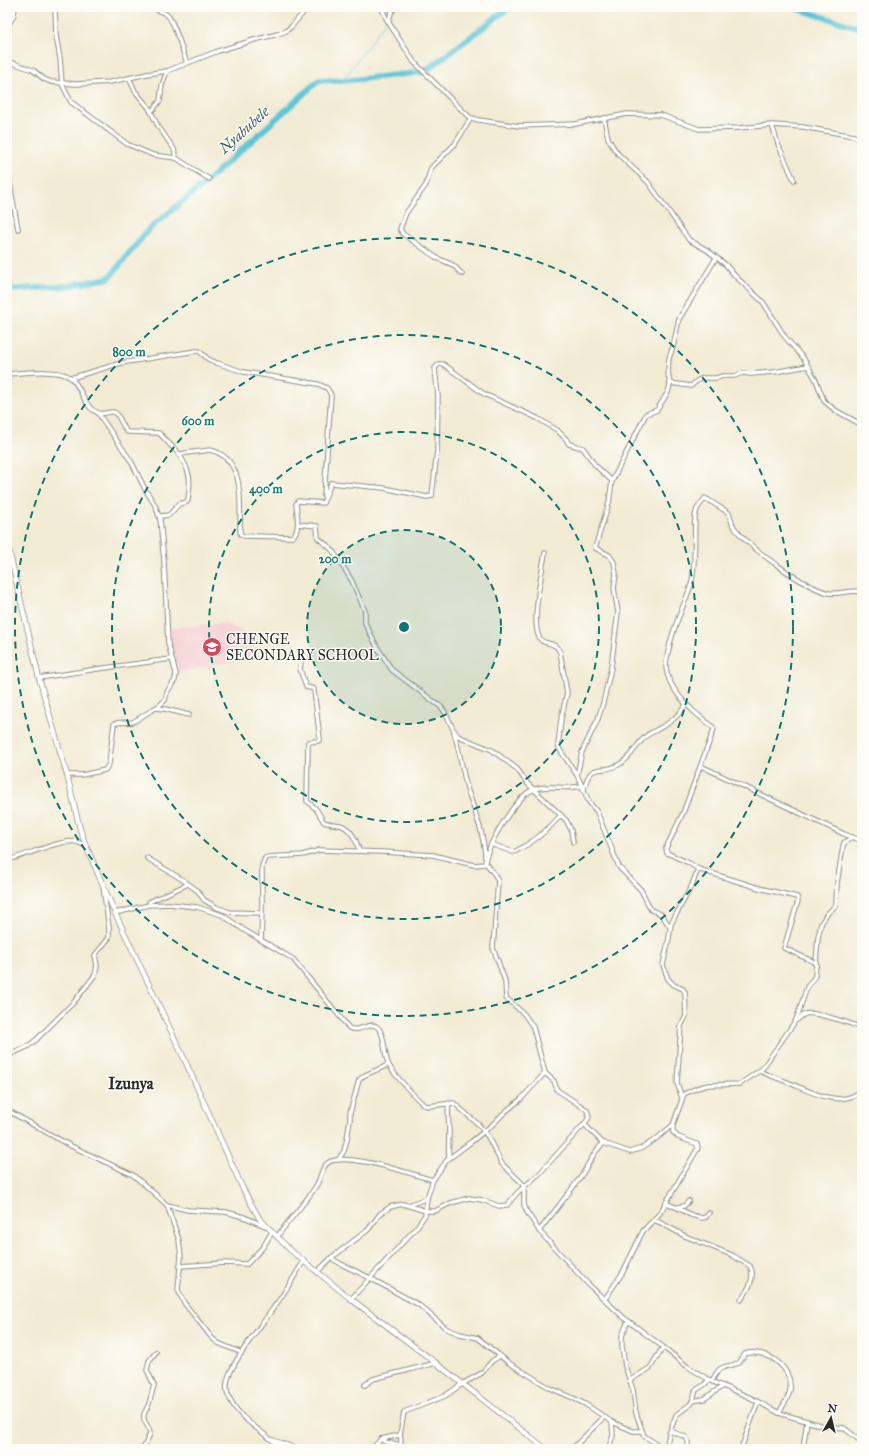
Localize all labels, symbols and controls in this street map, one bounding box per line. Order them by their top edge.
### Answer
water label: Nyabubele [214,102,273,158]
text: 800 m [112,345,146,359]
text: 600 m [182,414,215,428]
text: 400 m [249,482,284,497]
text: 200 m [319,552,352,566]
centre of rings [397,620,411,634]
place label: CHENGE SECONDARY SCHOOL [226,631,379,664]
school or university icon: CHENGE SECONDARY SCHOOL [201,636,223,658]
district label: Izunya [108,1074,155,1094]
north arrow [811,1398,851,1438]
text: N [827,1402,839,1416]

